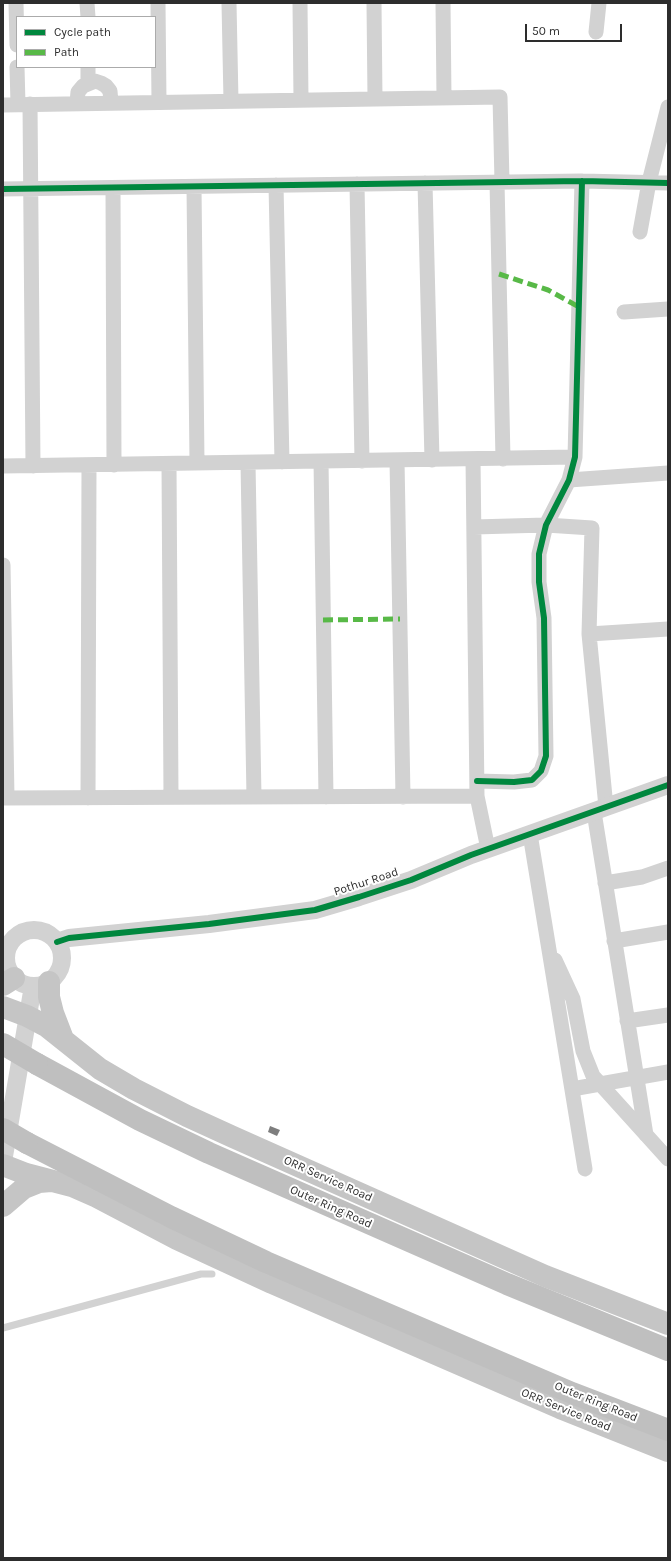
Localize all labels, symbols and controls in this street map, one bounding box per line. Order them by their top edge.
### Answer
legend [16,16,156,68]
scale bar [527,16,624,42]
text: 50 m [532,24,560,38]
text: Cycle path [54,25,111,39]
text: Path [54,45,79,59]
street label: Pothur Road [332,865,400,899]
street label: ORR Service Road [281,1153,375,1205]
street label: Outer Ring Road [288,1182,374,1232]
street label: Outer Ring Road [552,1379,640,1425]
street label: ORR Service Road [519,1385,613,1435]

